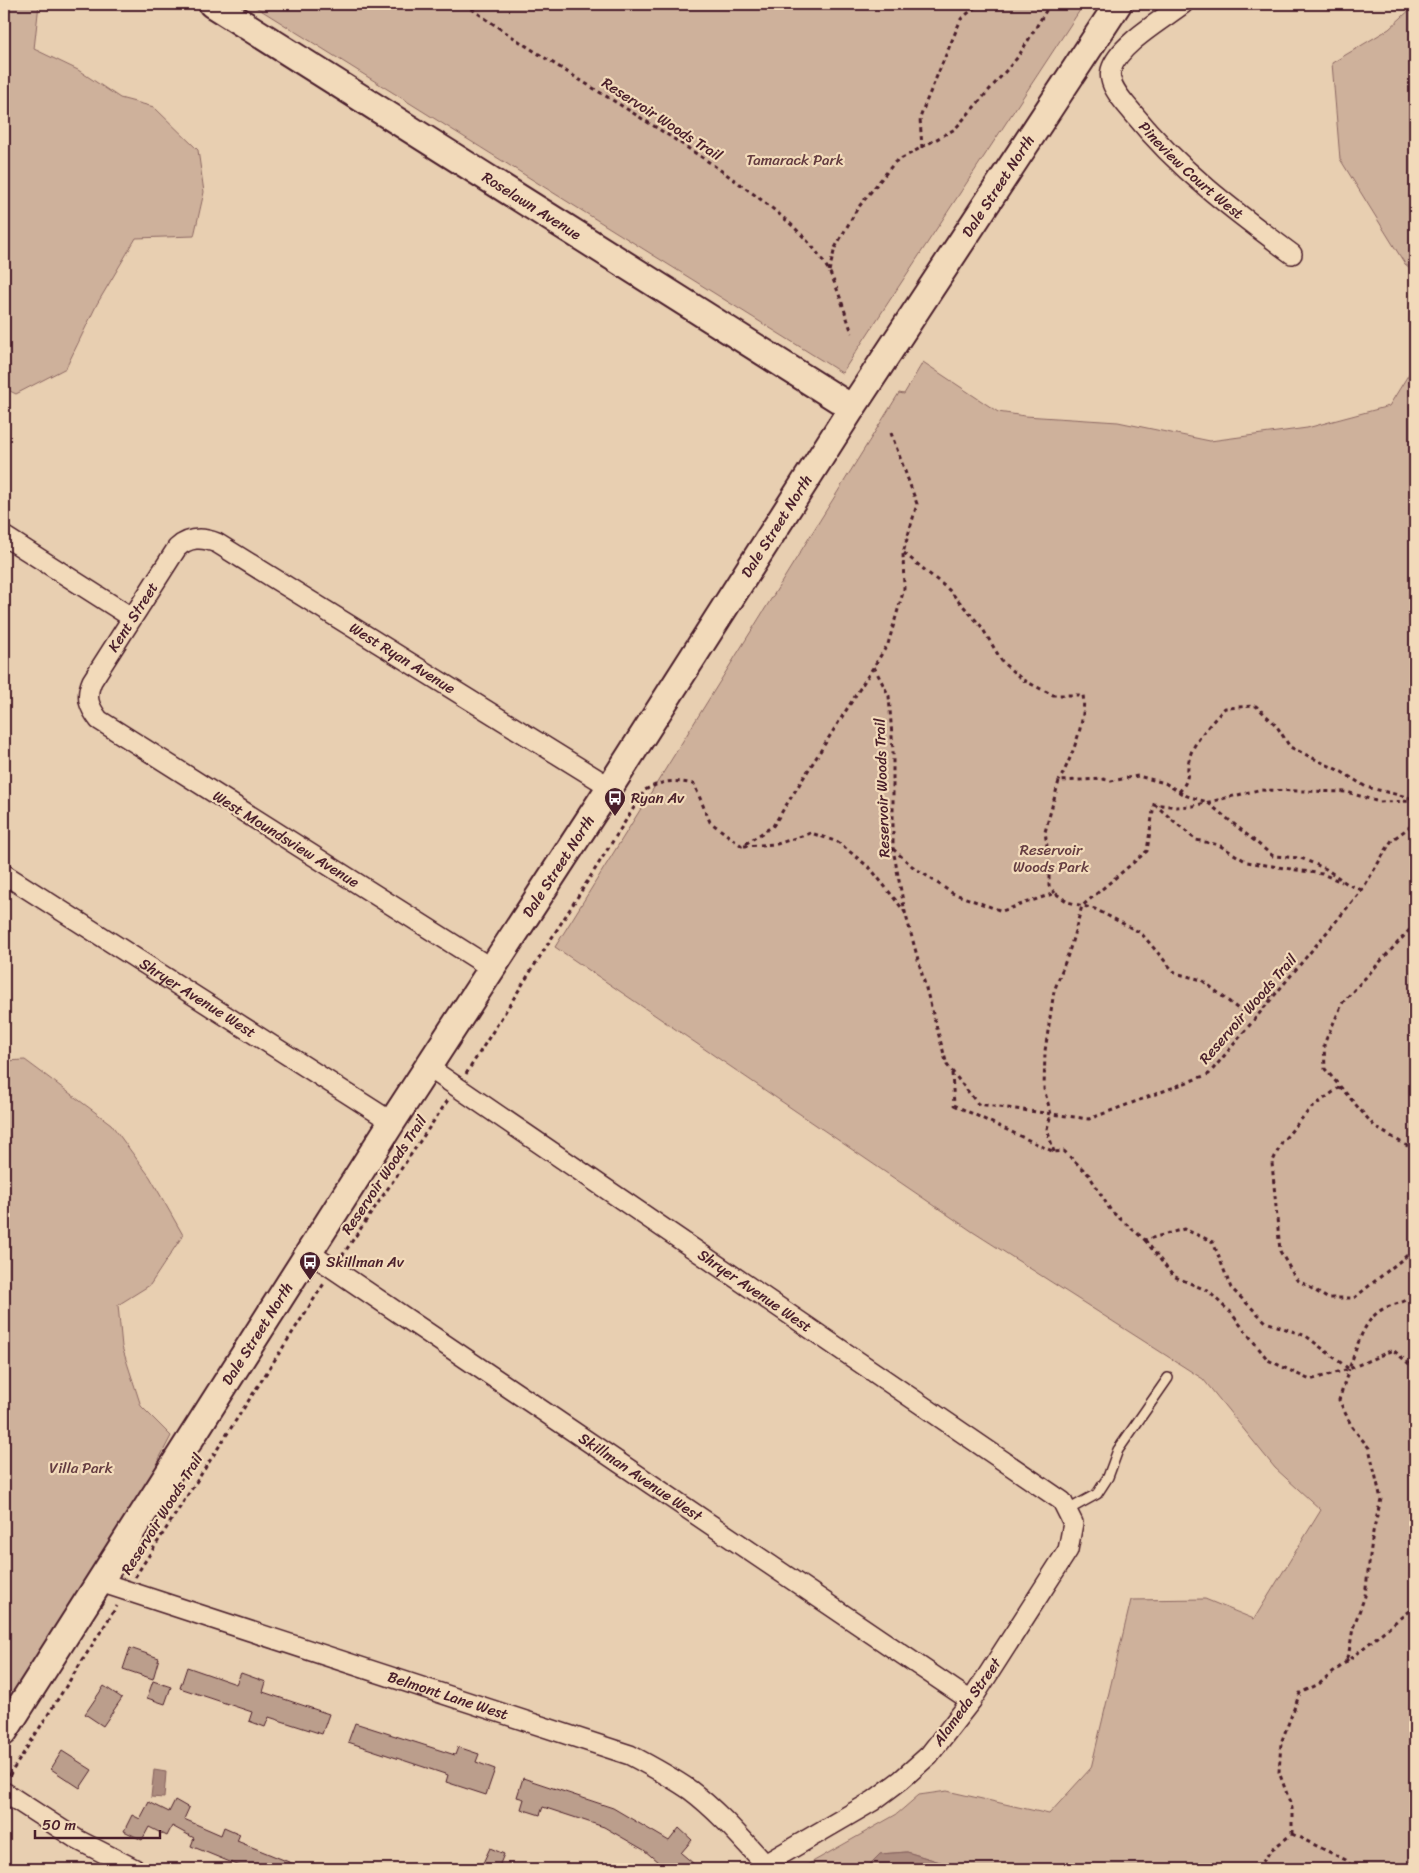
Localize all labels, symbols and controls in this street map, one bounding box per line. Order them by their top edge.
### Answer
street label: Reservoir Woods Trail [596,70,728,168]
street label: Pineview Court West [1132,115,1250,226]
street label: Dale Street North [955,130,1042,243]
park label: Tamarack Park [746,147,844,173]
street label: Roselawn Avenue [477,164,587,247]
street label: Dale Street North [734,469,819,583]
street label: Kent Street [101,576,165,657]
street label: West Ryan Avenue [344,615,461,701]
street label: Reservoir Woods Trail [867,717,897,858]
street label: West Moundsview Avenue [207,783,365,895]
place label: Ryan Av [631,785,685,811]
bus stop icon: Ryan Av [603,786,627,817]
street label: Dale Street North [515,810,602,923]
park label: Reservoir Woods Park [1013,837,1090,880]
street label: Reservoir Woods Trail [1192,947,1304,1070]
street label: Shryer Avenue West [134,951,262,1045]
street label: Reservoir Woods Trail [334,1109,434,1240]
street label: Shryer Avenue West [692,1242,818,1340]
place label: Skillman Av [326,1249,405,1275]
bus stop icon: Skillman Av [298,1250,322,1281]
street label: Dale Street North [215,1277,300,1391]
street label: Skillman Avenue West [573,1425,708,1529]
street label: Reservoir Woods Trail [114,1447,210,1580]
park label: Villa Park [49,1455,114,1481]
street label: Alameda Street [925,1652,1009,1752]
street label: Belmont Lane West [384,1664,512,1728]
scale bar [35,1808,160,1840]
text: 50 m [42,1812,77,1838]

